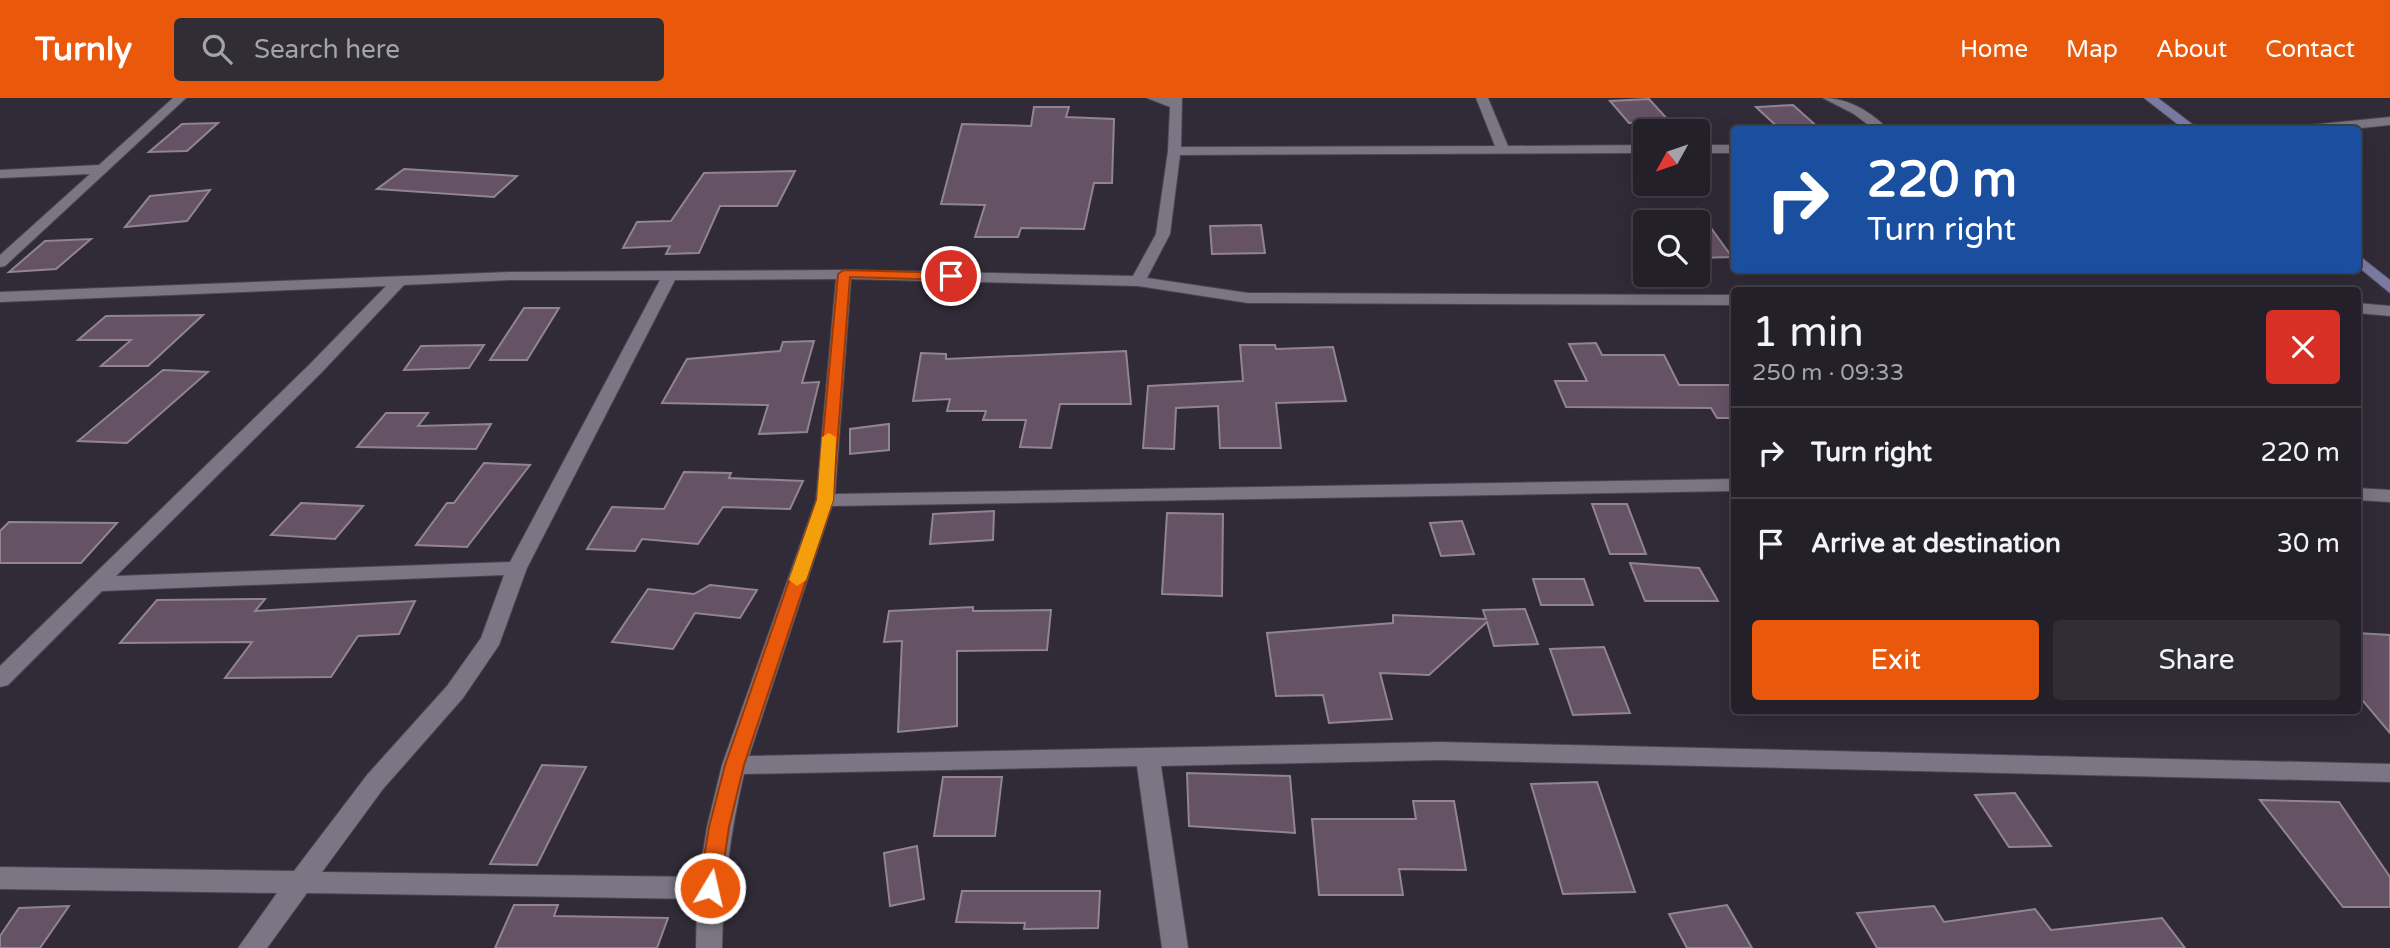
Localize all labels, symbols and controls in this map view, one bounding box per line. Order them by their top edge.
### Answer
search box [174,18,664,81]
text: Turnly [35,30,132,69]
icon: search [198,30,236,68]
text: Search here [254,34,400,65]
text: Home [1960,35,2028,64]
text: Map [2066,35,2118,64]
text: About [2156,35,2227,64]
text: Contact [2265,35,2355,64]
north arrow [1633,119,1710,196]
map controls [1633,119,1710,287]
text: 220 m [1867,151,2017,210]
icon: right [1752,154,1843,245]
button: search [1633,210,1710,287]
text: Turn right [1867,211,2016,249]
pin [921,246,981,306]
icon: arrive [932,257,970,295]
text: 1 min [1752,307,1864,358]
button: close [2266,310,2340,384]
text: 250 m · 09:33 [1752,359,1904,387]
icon: right [1752,434,1790,472]
text: Turn right [1811,437,1932,468]
text: 220 m [2260,437,2340,468]
icon: arrive [1752,525,1790,563]
text: Arrive at destination [1811,528,2061,559]
text: 30 m [2277,528,2340,559]
button: Exit [1752,620,2039,700]
button: Share [2053,620,2340,700]
position arrow [673,851,747,925]

